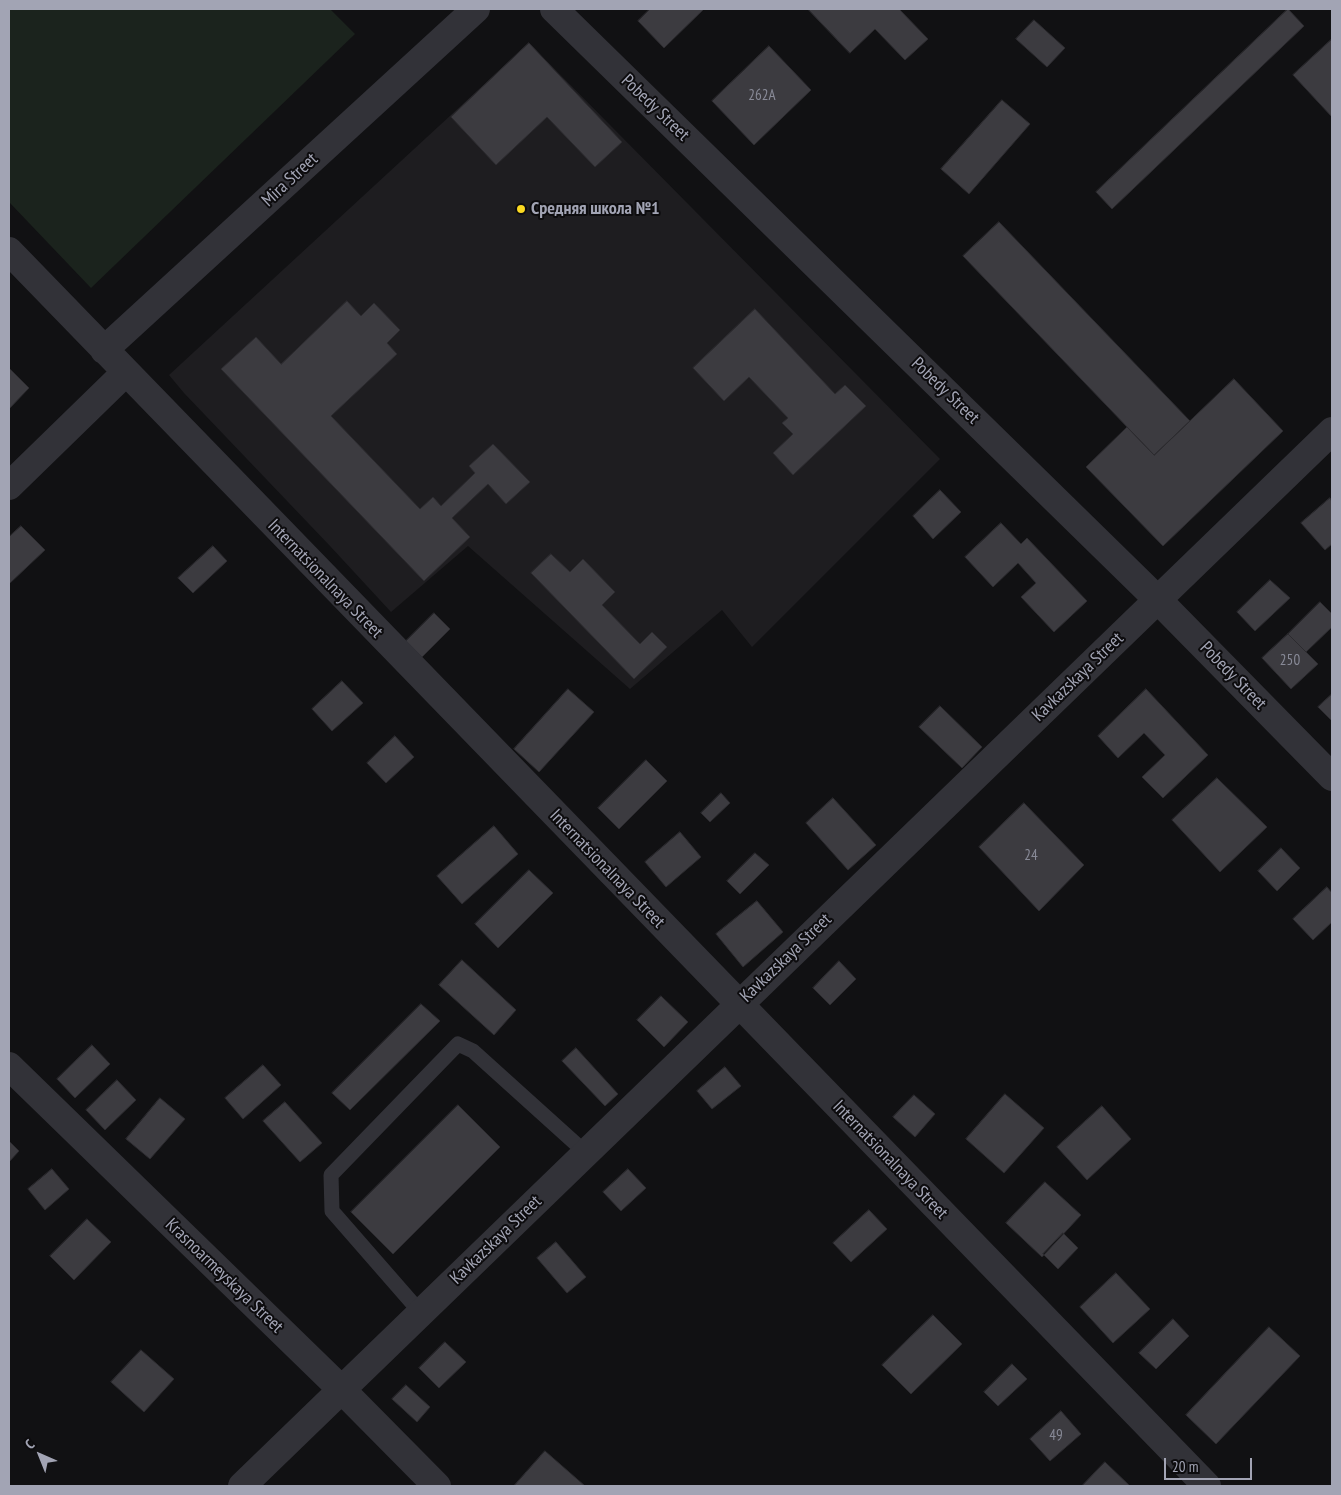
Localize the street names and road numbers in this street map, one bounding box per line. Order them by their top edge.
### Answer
street label: Pobedy Street [616,70,694,146]
street label: Mira Street [258,149,322,211]
street label: Pobedy Street [906,353,984,429]
street label: Internatsionalnaya Street [263,515,387,643]
street label: Kavkazskaya Street [1028,628,1128,726]
street label: Pobedy Street [1195,637,1271,715]
street label: Internatsionalnaya Street [545,805,669,933]
street label: Kavkazskaya Street [736,909,836,1007]
street label: Internatsionalnaya Street [828,1096,952,1224]
street label: Kavkazskaya Street [446,1191,546,1289]
street label: Krasnoarmeyskaya Street [161,1214,287,1338]

